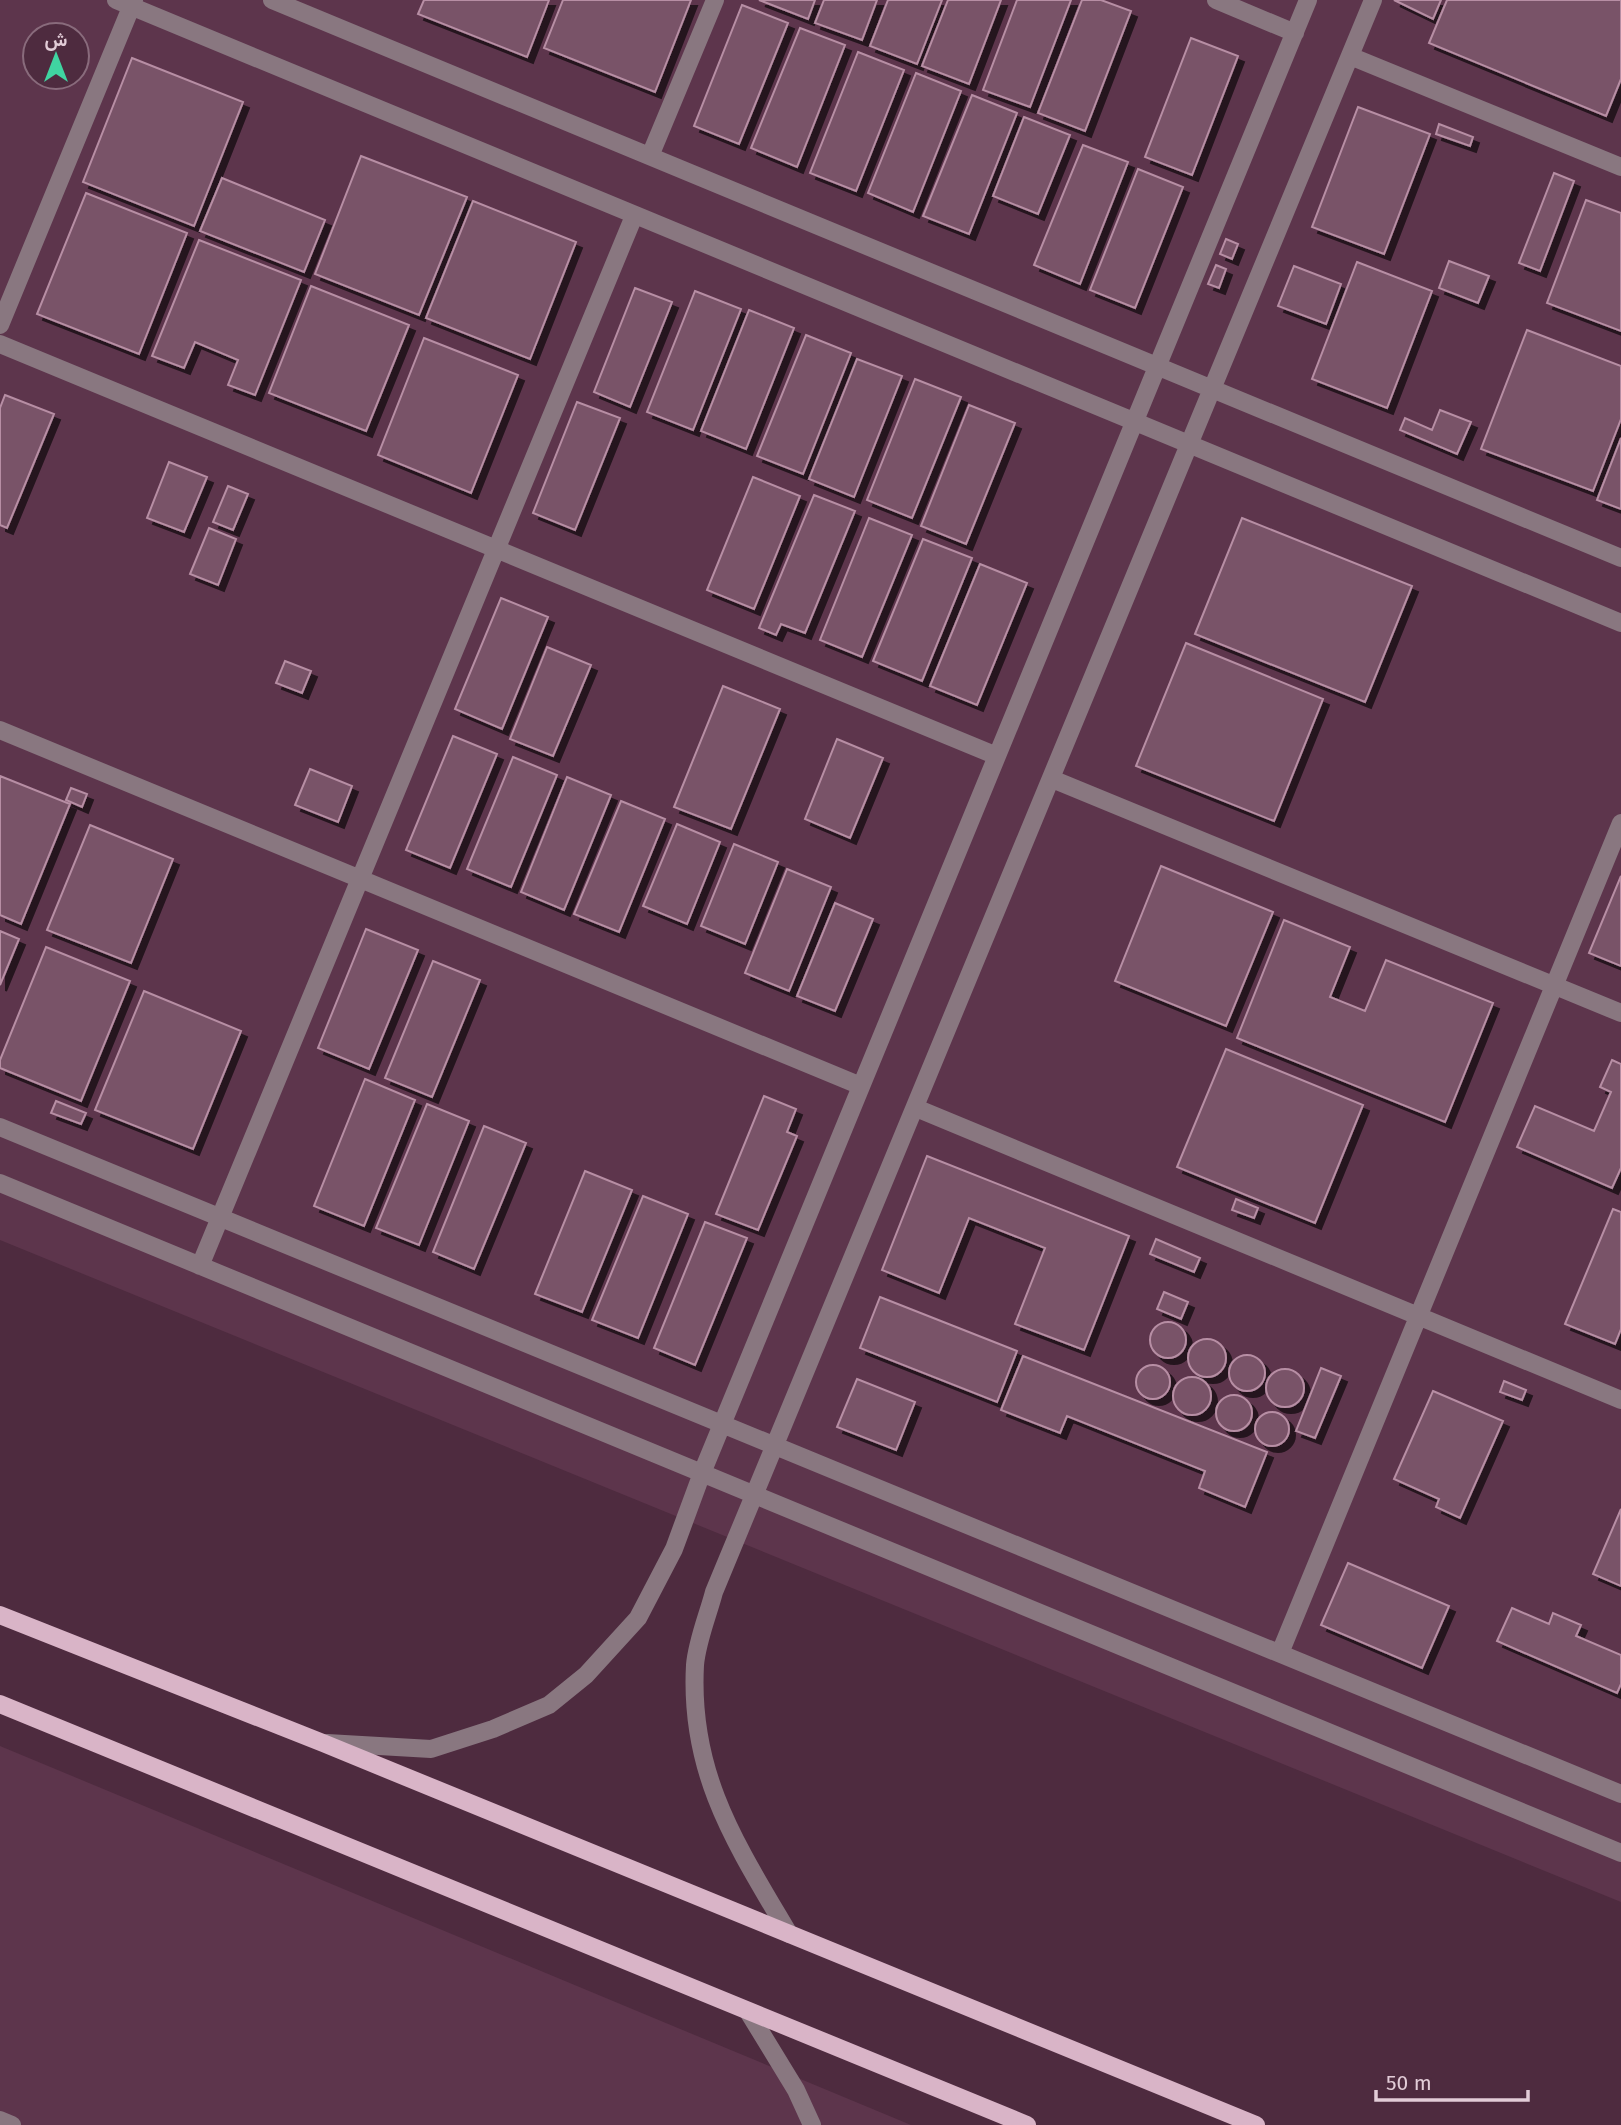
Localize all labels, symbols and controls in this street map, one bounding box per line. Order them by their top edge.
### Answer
north arrow [21,21,91,91]
text: ش [45,28,68,51]
scale bar [1376,2058,1528,2102]
text: 50 m [1386,2070,1432,2096]

